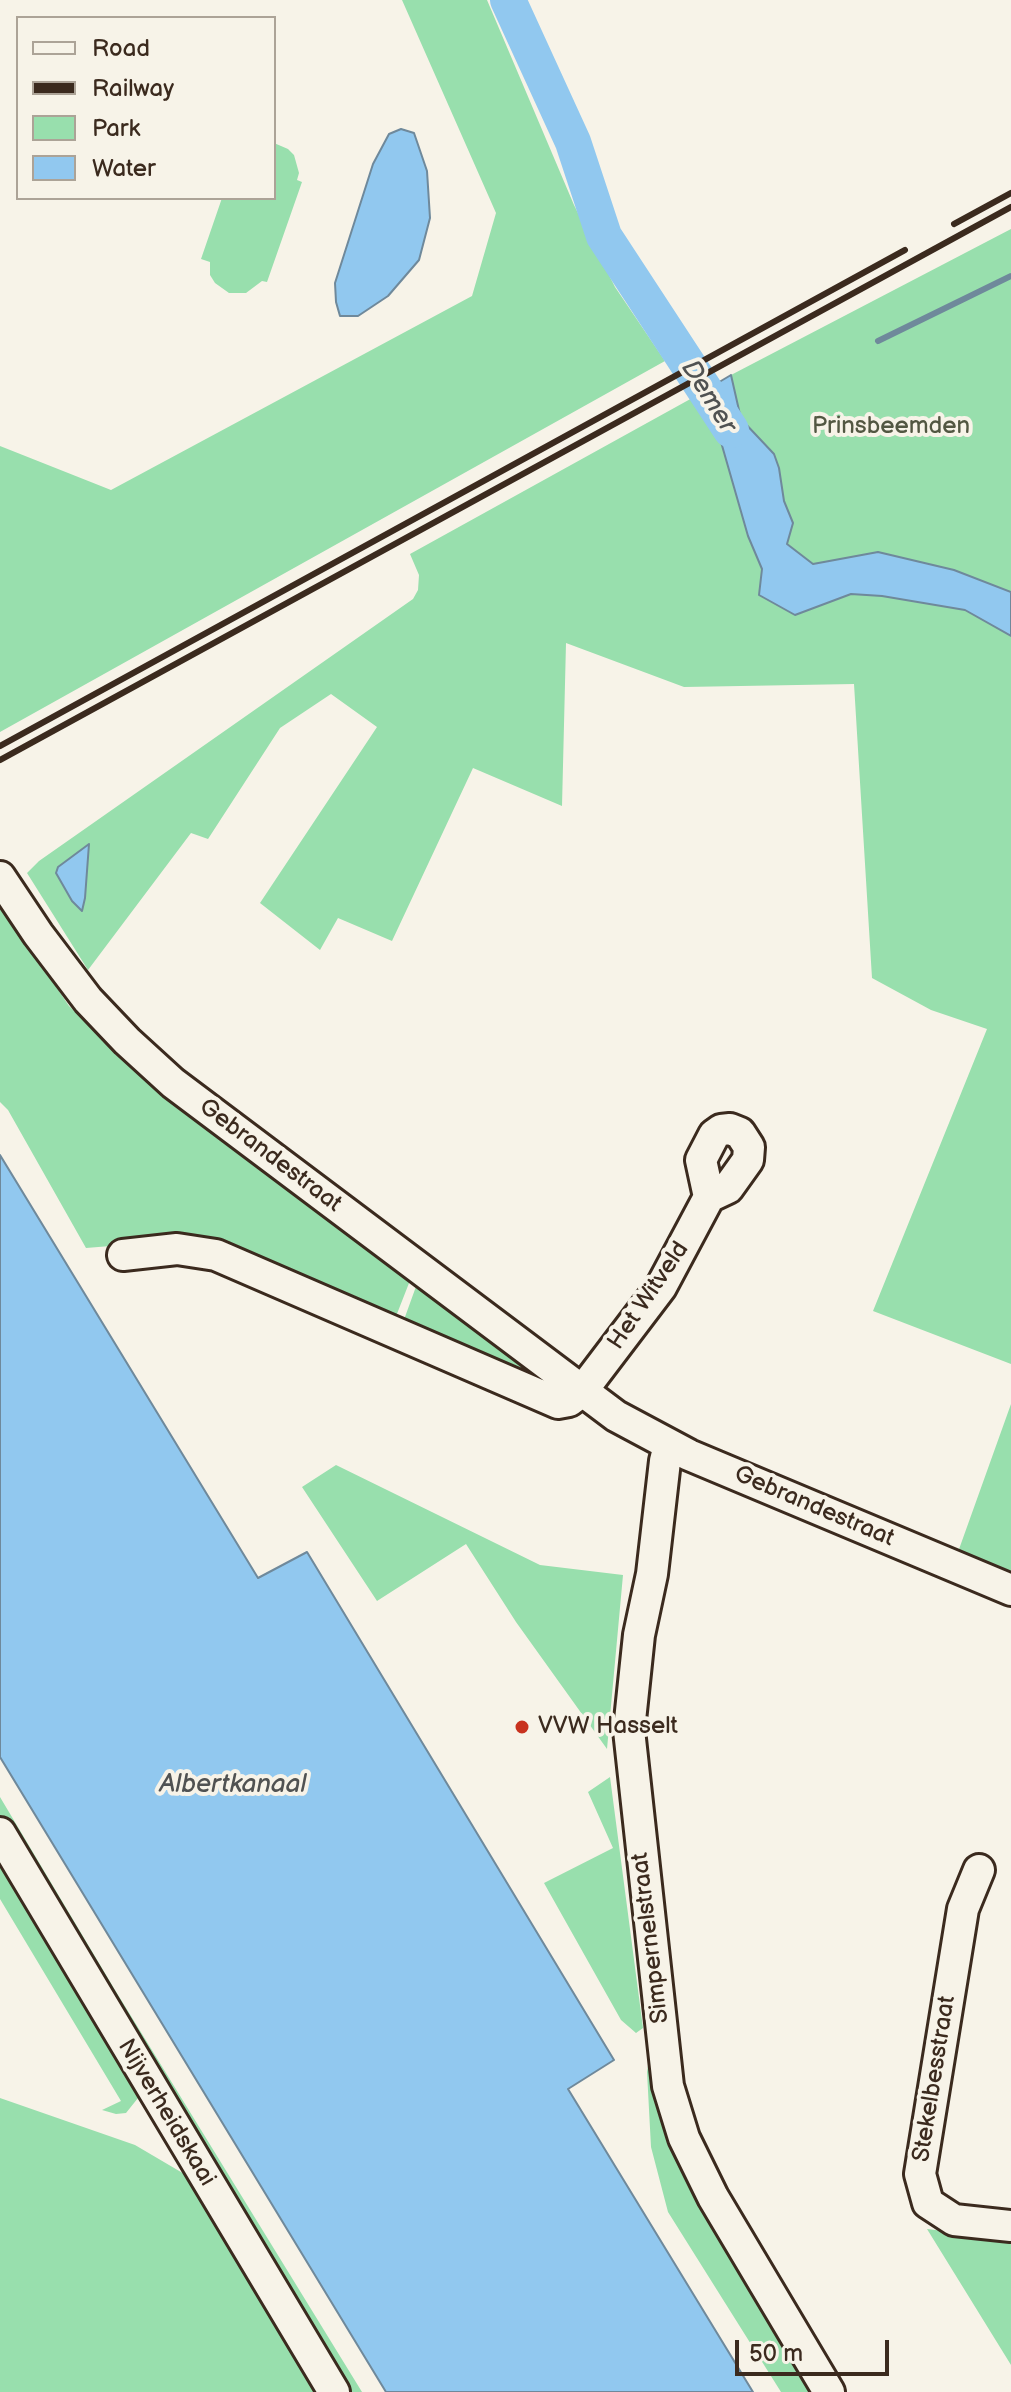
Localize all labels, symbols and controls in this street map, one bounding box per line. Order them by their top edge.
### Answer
legend [16,16,276,200]
text: Road [92,34,150,63]
text: Railway [92,74,174,103]
text: Park [92,114,140,143]
text: Water [92,154,156,183]
water label: Demer [674,355,742,439]
park label: Prinsbeemden [812,413,970,441]
street label: Gebrandestraat [193,1093,347,1219]
street label: Het Witveld [602,1237,696,1355]
street label: Gebrandestraat [730,1460,898,1554]
place label: VVW Hasselt [538,1713,678,1741]
marker: VVW Hasselt [513,1718,531,1736]
water label: Albertkanaal [159,1769,307,1801]
street label: Simpernelstraat [626,1851,676,2025]
street label: Stekelbesstraat [908,1994,962,2164]
street label: Nijverheidskaai [111,2034,221,2192]
scale bar [739,2324,893,2374]
text: 50 m [749,2339,803,2368]

